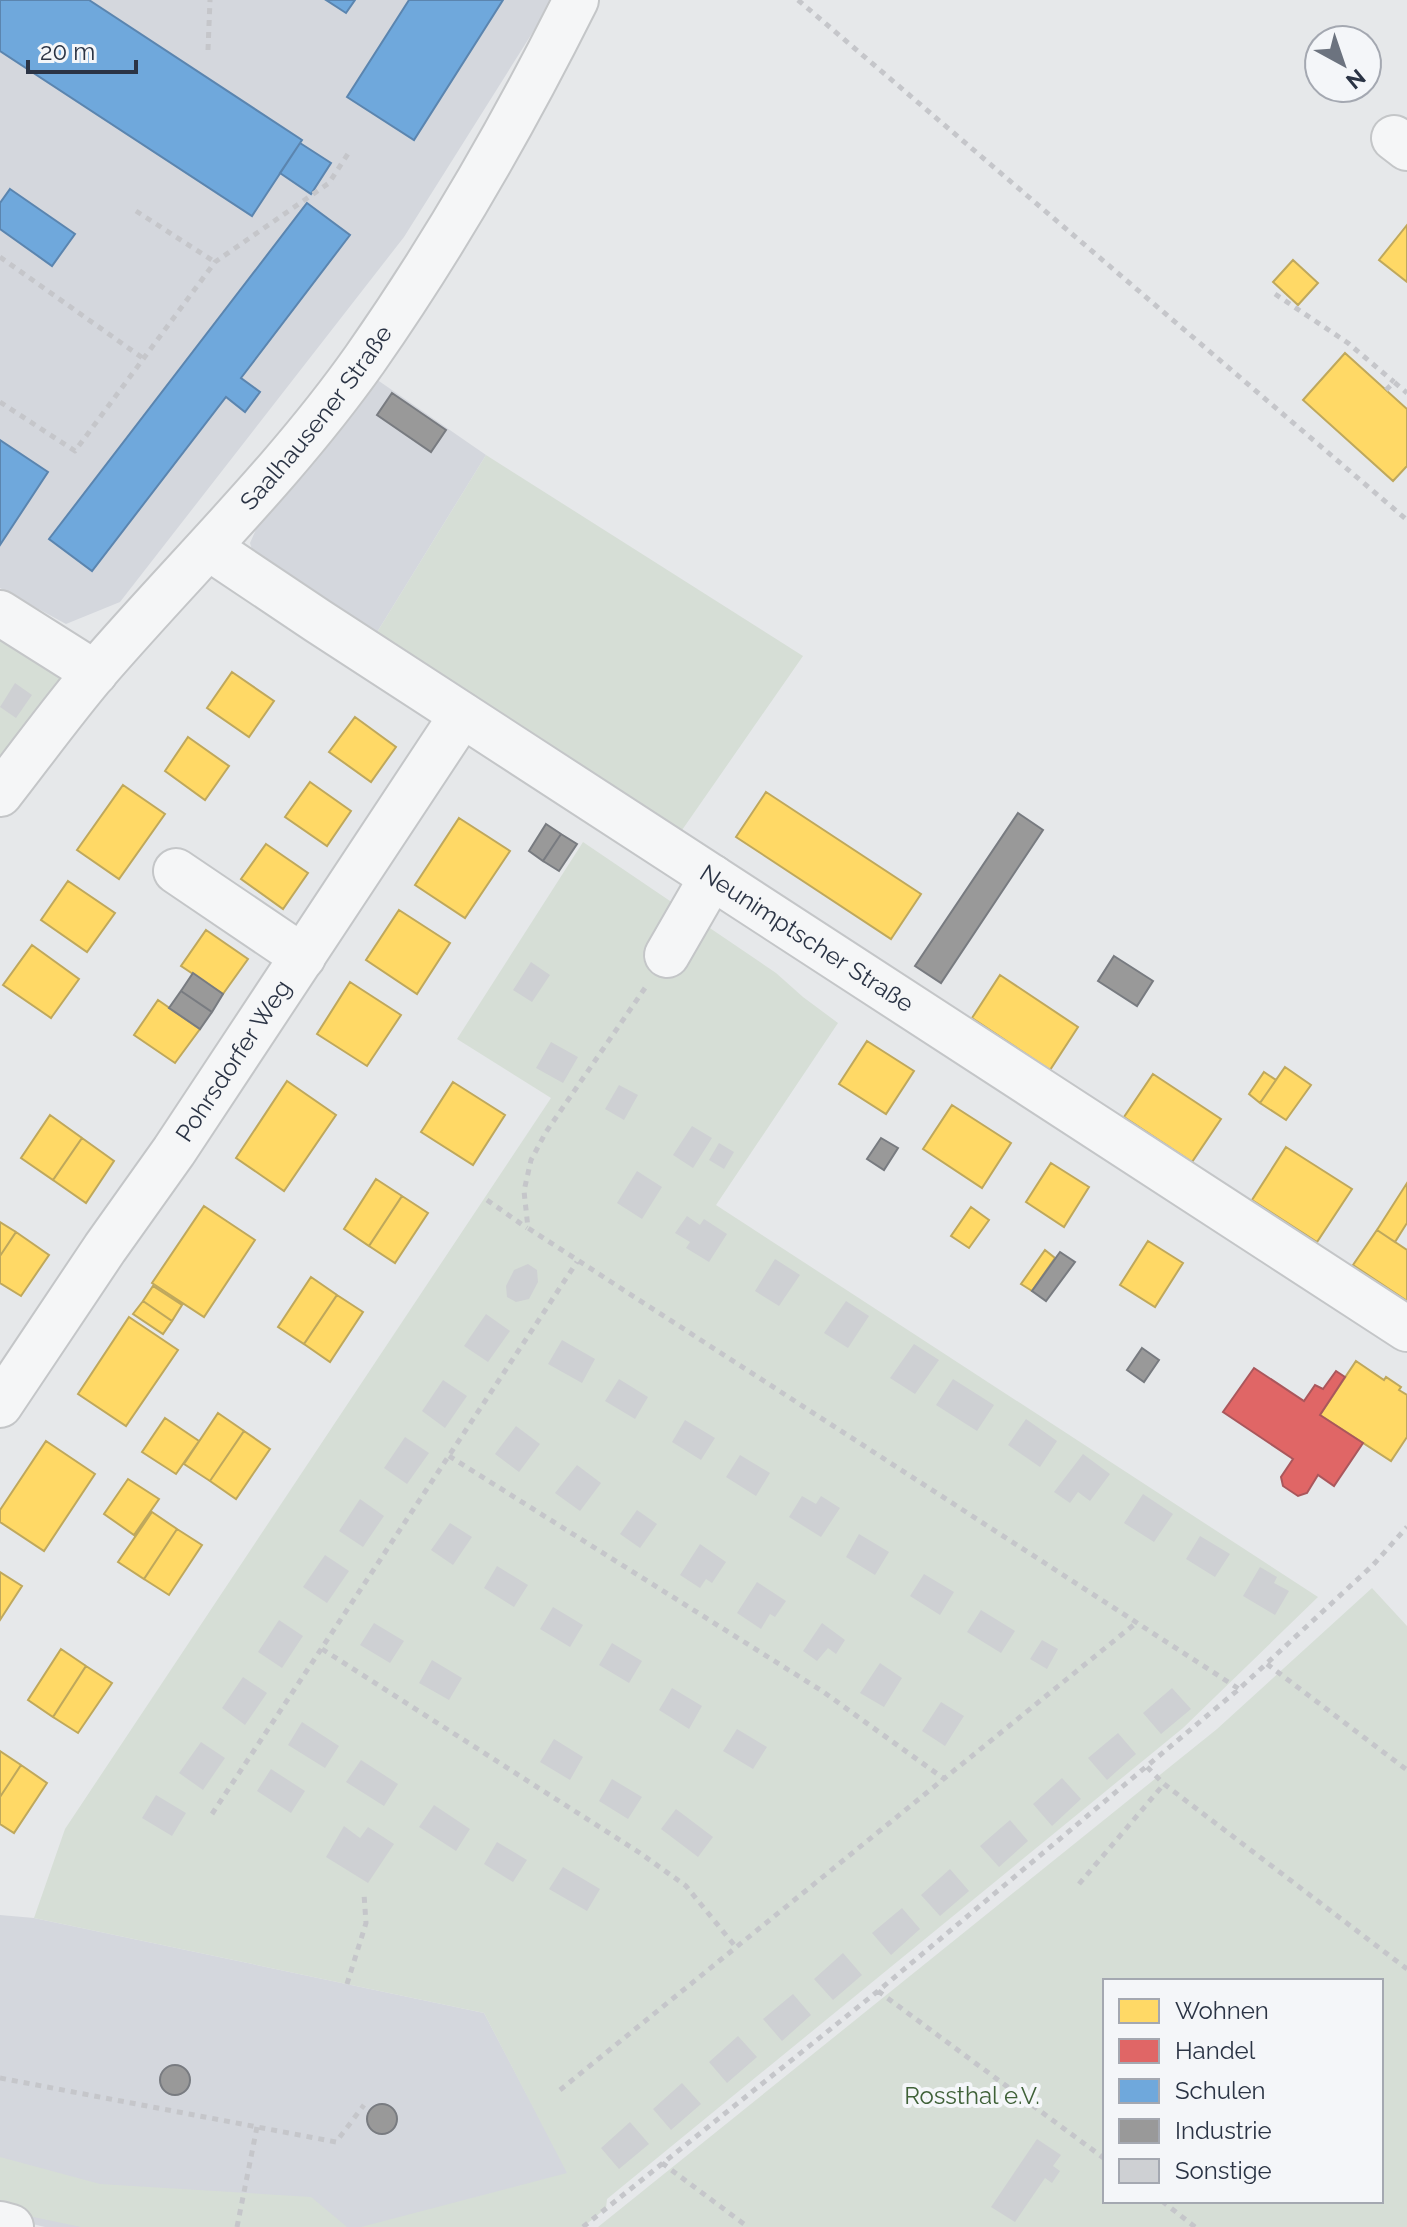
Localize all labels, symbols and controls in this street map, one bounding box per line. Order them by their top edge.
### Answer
scale bar [28,24,136,74]
north arrow [1303,24,1383,104]
text: 20 m [40,37,95,66]
text: N [1341,64,1371,95]
street label: Saalhausener Straße [234,320,398,516]
street label: Neunimptscher Straße [695,858,919,1018]
street label: Pohrsdorfer Weg [169,974,297,1147]
legend [1103,1979,1383,2203]
text: Wohnen [1175,1996,1269,2025]
text: Handel [1175,2036,1256,2065]
text: Schulen [1175,2076,1266,2105]
park label: Rossthal e.V. [904,2081,1040,2110]
text: Industrie [1175,2116,1272,2145]
text: Sonstige [1175,2156,1272,2185]

